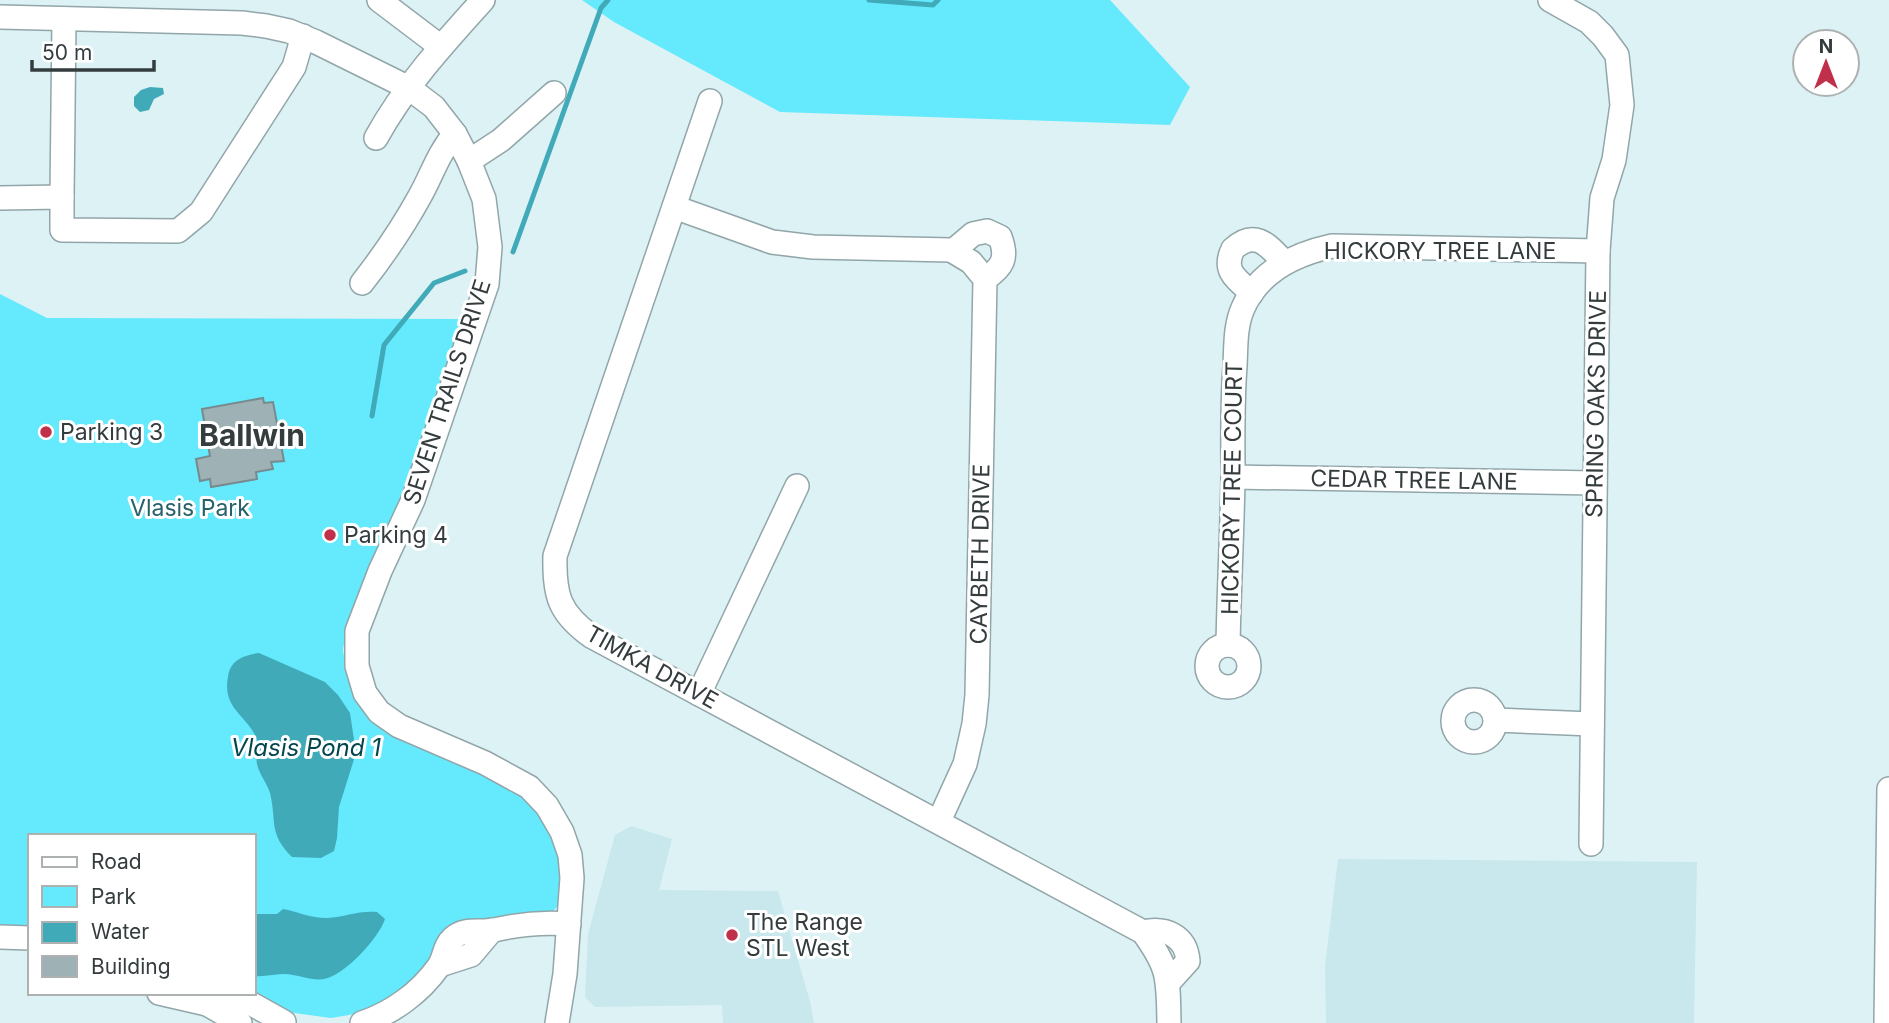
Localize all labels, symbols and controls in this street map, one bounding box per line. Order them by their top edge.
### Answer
scale bar [32,28,154,72]
north arrow [1791,28,1861,98]
text: N [1819,35,1833,58]
text: 50 m [42,40,92,65]
street label: HICKORY TREE LANE [1324,237,1556,265]
street label: SEVEN TRAILS DRIVE [397,276,497,508]
street label: SPRING OAKS DRIVE [1580,290,1612,518]
street label: HICKORY TREE COURT [1216,361,1248,615]
district label: Ballwin [199,417,305,453]
place label: Parking 3 [60,418,163,446]
marker: Parking 3 [38,424,54,440]
street label: CAYBETH DRIVE [964,463,996,645]
street label: CEDAR TREE LANE [1310,464,1518,496]
park label: Vlasis Park [130,494,250,522]
place label: Parking 4 [344,521,448,549]
marker: Parking 4 [322,527,338,543]
street label: TIMKA DRIVE [581,619,723,715]
water label: Vlasis Pond 1 [231,733,381,762]
legend [28,834,256,995]
text: Road [91,849,142,874]
text: Park [91,884,136,909]
place label: The Range STL West [746,908,863,962]
text: Water [91,919,149,944]
marker: The Range STL West [724,927,740,943]
text: Building [91,954,171,979]

